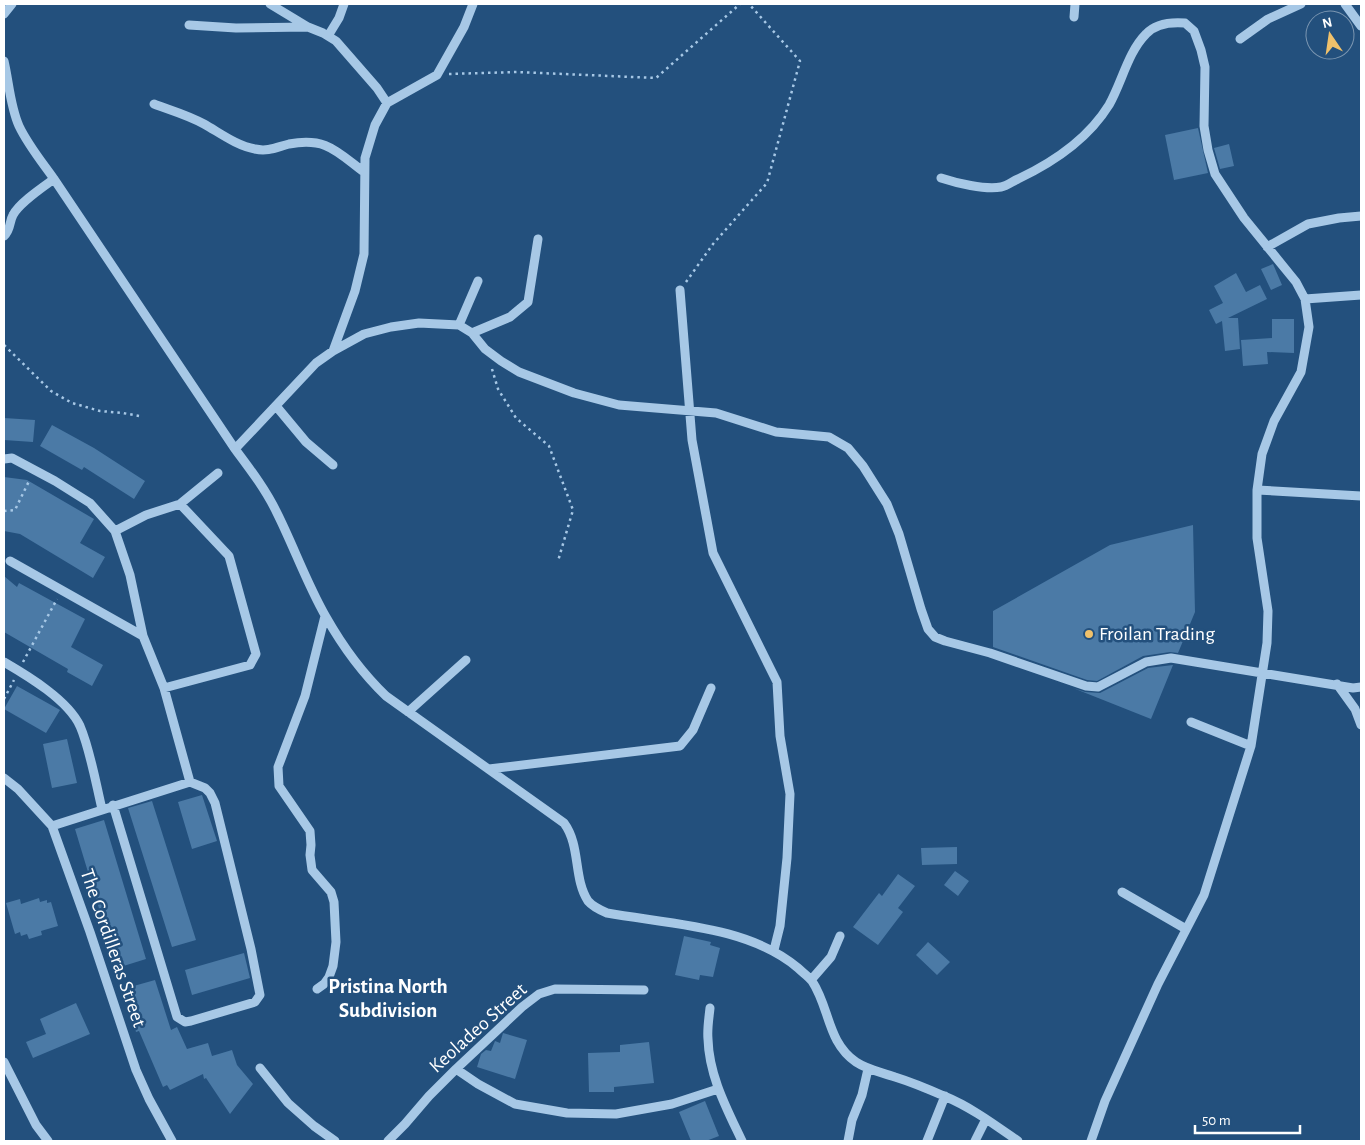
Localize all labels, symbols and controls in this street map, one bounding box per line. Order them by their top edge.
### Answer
north arrow [1305,10,1355,60]
text: N [1321,15,1334,31]
place label: Froilan Trading [1099,624,1215,644]
marker: Froilan Trading [1083,628,1095,640]
street label: The Cordilleras Street [76,866,150,1030]
district label: Pristina North Subdivision [328,976,448,1021]
street label: Keoladeo Street [425,979,531,1077]
scale bar [1195,1102,1300,1134]
text: 50 m [1202,1113,1231,1128]

